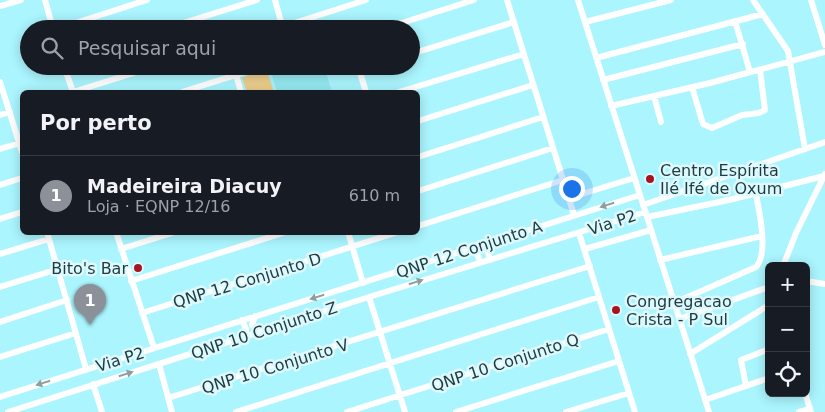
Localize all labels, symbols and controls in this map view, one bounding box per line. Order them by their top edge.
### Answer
search box [20,20,420,75]
icon: search [38,34,66,62]
text: Pesquisar aqui [78,37,216,59]
text: Por perto [40,111,152,135]
place label: Centro Espírita Ilé Ifé de Oxum [660,161,782,198]
marker: Centro Espírita Ilé Ifé de Oxum [644,173,656,185]
text: Madeireira Diacuy [87,175,282,197]
your location [559,176,585,202]
text: 1 [50,186,62,205]
text: 610 m [349,186,400,205]
text: Loja · EQNP 12/16 [87,197,230,216]
one-way arrow [599,201,614,209]
street label: Via P2 [586,206,639,239]
street label: QNP 12 Conjunto A [394,217,545,282]
street label: QNP 12 Conjunto D [171,249,324,312]
place label: Bito's Bar [51,259,128,278]
marker: Bito's Bar [132,262,144,274]
map controls [765,262,810,397]
button: + [765,262,810,307]
one-way arrow [409,278,424,286]
pin: 1 [74,284,106,325]
place label: Congregacao Crista - P Sul [626,292,732,329]
one-way arrow [309,294,324,302]
street label: QNP 10 Conjunto Z [189,298,340,363]
marker: Congregacao Crista - P Sul [610,304,622,316]
button: − [765,307,810,352]
street label: QNP 10 Conjunto Q [429,330,581,395]
street label: QNP 10 Conjunto V [199,335,351,398]
street label: Via P2 [94,343,147,376]
button: locate [765,352,810,397]
one-way arrow [119,370,134,378]
one-way arrow [35,379,50,387]

